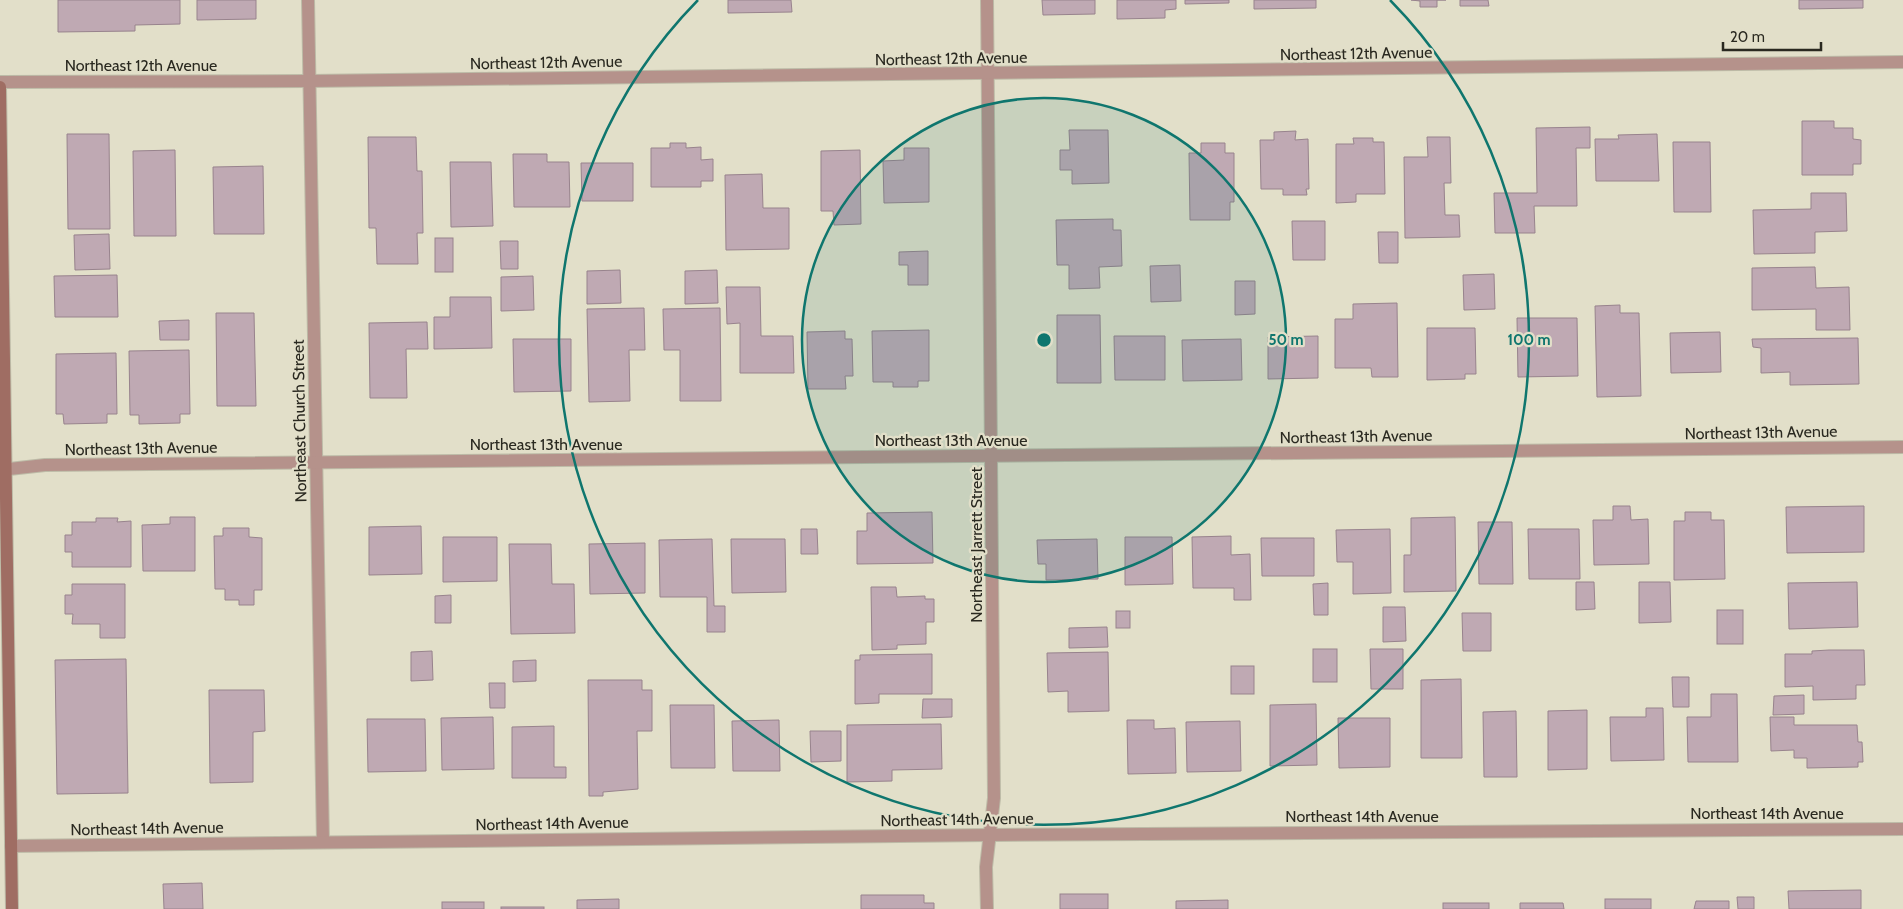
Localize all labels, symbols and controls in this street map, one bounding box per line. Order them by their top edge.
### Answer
scale bar [1723,20,1820,52]
text: 20 m [1730,28,1765,46]
street label: Northeast 12th Avenue [1280,43,1432,64]
street label: Northeast 12th Avenue [875,48,1027,69]
street label: Northeast 12th Avenue [470,52,622,73]
street label: Northeast 12th Avenue [65,56,217,75]
centre of rings [1035,331,1053,349]
text: 50 m [1268,331,1304,349]
text: 100 m [1507,331,1551,349]
street label: Northeast Church Street [289,339,310,503]
street label: Northeast 13th Avenue [1684,422,1838,443]
street label: Northeast 13th Avenue [1279,426,1433,447]
street label: Northeast 13th Avenue [875,431,1027,450]
street label: Northeast 13th Avenue [470,435,622,454]
street label: Northeast 13th Avenue [64,438,218,459]
street label: Northeast Jarrett Street [967,467,986,623]
street label: Northeast 14th Avenue [1690,804,1844,823]
street label: Northeast 14th Avenue [1285,807,1439,826]
street label: Northeast 14th Avenue [880,809,1034,830]
street label: Northeast 14th Avenue [475,813,629,834]
street label: Northeast 14th Avenue [70,818,224,839]

